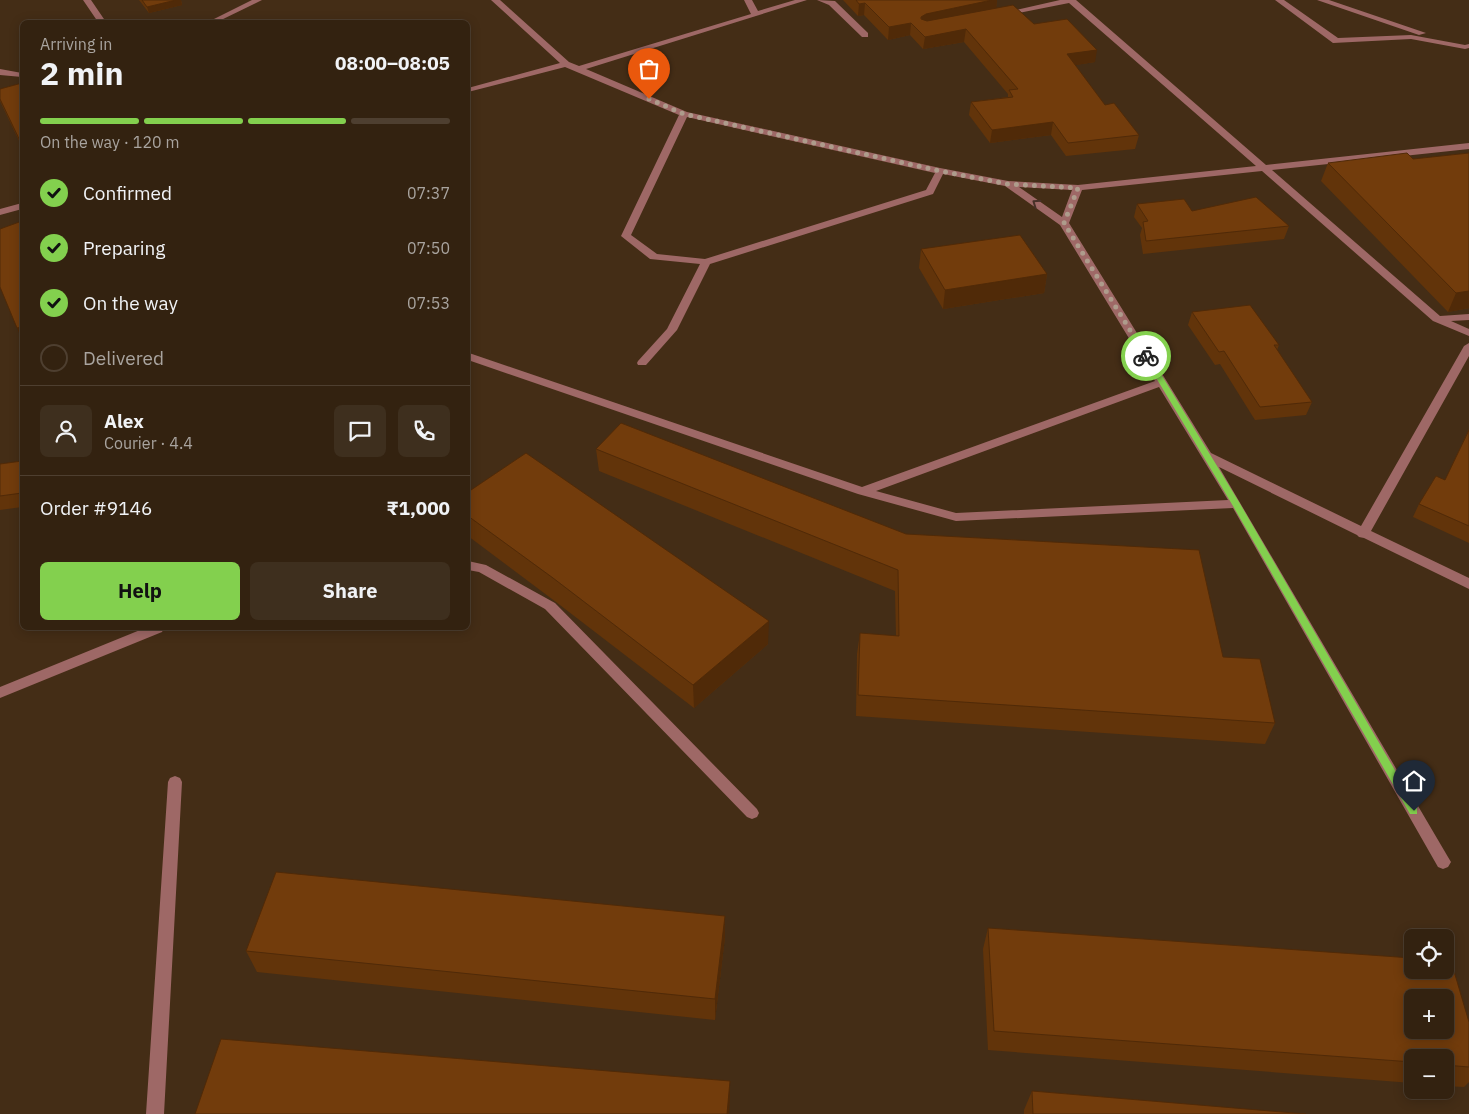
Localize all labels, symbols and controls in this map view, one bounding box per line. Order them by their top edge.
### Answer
text: Arriving in [40,34,112,54]
pin [628,48,670,99]
text: 08:00–08:05 [335,51,450,75]
text: 2 min [40,52,124,94]
icon: bag [635,55,663,83]
text: On the way · 120 m [40,132,179,152]
icon: check [40,179,68,207]
text: Confirmed [83,181,172,205]
text: 07:37 [407,183,450,203]
one-way arrow [1032,200,1042,209]
icon: check [40,234,68,262]
text: Preparing [83,236,165,260]
text: 07:50 [407,238,450,258]
icon: check [40,289,68,317]
text: On the way [83,291,178,315]
text: 07:53 [407,293,450,313]
courier [1121,331,1171,381]
icon: bike [1132,342,1160,370]
text: Delivered [83,346,164,370]
button: person [40,405,92,457]
button: chat [334,405,386,457]
button: phone [398,405,450,457]
text: Alex [104,409,144,433]
text: Courier · 4.4 [104,433,193,453]
text: Order #9146 [40,496,152,520]
text: ₹1,000 [387,496,450,520]
button: Help [40,562,240,620]
button: Share [250,562,450,620]
pin [1393,760,1435,811]
icon: home [1400,767,1428,795]
map controls [1404,929,1454,1099]
button: locate [1404,929,1454,979]
button: + [1404,989,1454,1039]
button: − [1404,1049,1454,1099]

